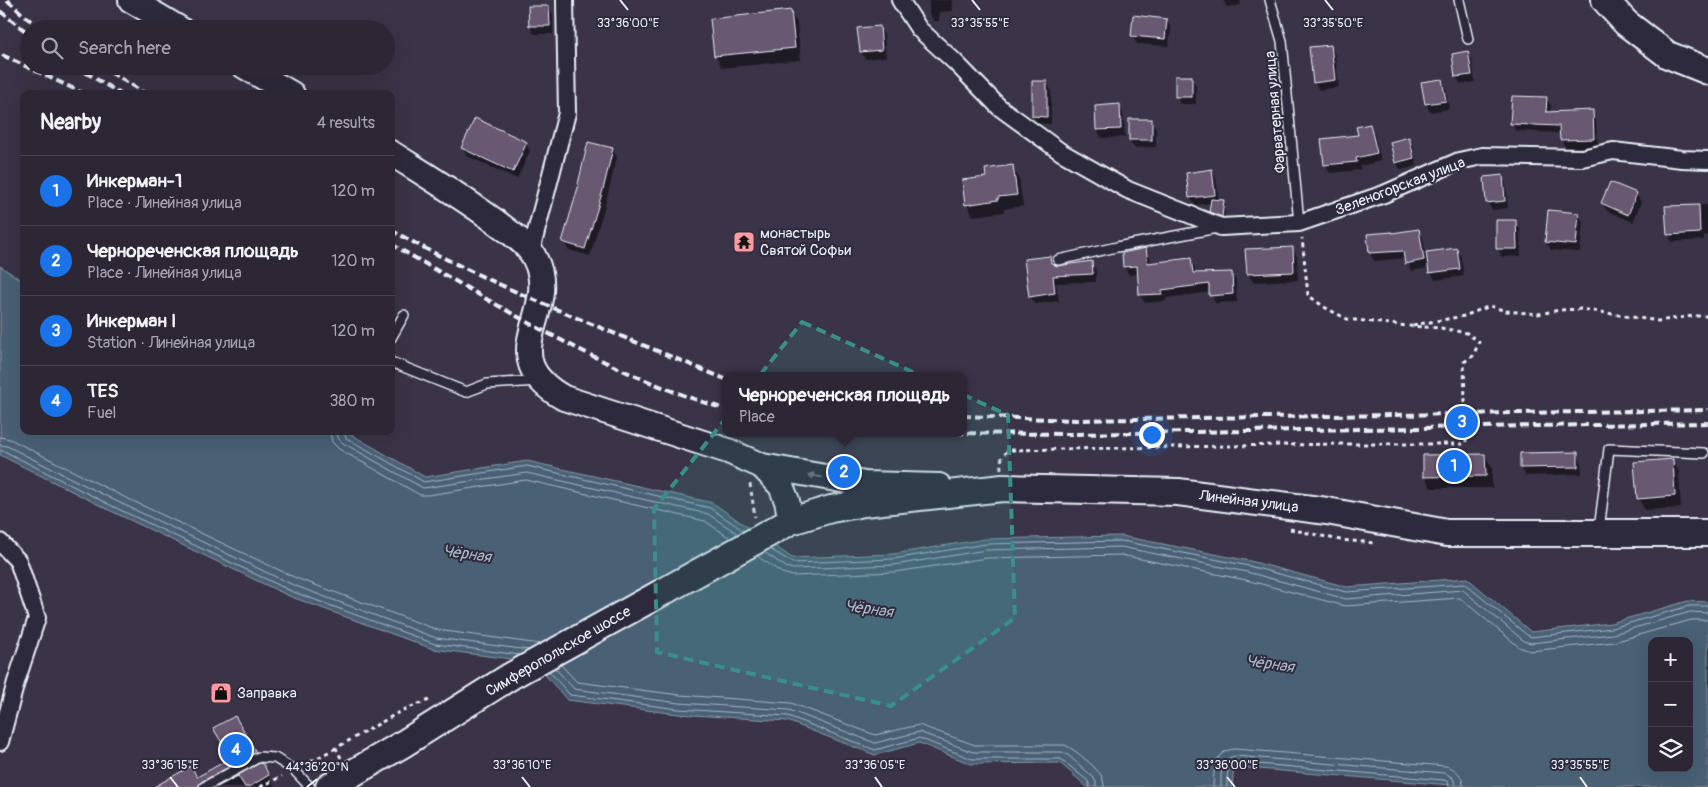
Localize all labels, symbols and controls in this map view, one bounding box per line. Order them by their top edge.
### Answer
text: 33°36'00"E [597,16,659,31]
text: 33°35'55"E [951,16,1009,31]
text: 33°35'50"E [1303,16,1363,31]
search box [20,20,395,75]
icon: search [38,34,66,62]
text: Search here [78,36,171,60]
street label: Фарватерная улица [1261,50,1290,174]
text: Nearby [40,109,101,136]
text: 4 results [317,113,375,133]
street label: Зеленогорская улица [1333,153,1468,220]
text: Инкерман-1 [87,169,182,193]
text: 1 [53,181,59,201]
text: 120 m [331,181,375,201]
text: Place · Линейная улица [87,193,242,213]
place label: монастырь Святой Софьи [760,224,852,260]
temple icon: монастырь Святой Софьи [732,230,756,254]
text: Чернореченская площадь [87,239,299,263]
text: 2 [52,251,60,271]
text: 120 m [331,251,375,271]
text: Place · Линейная улица [87,263,242,283]
text: Инкерман I [87,309,176,333]
text: 3 [52,321,60,341]
text: 120 m [331,321,375,341]
text: Station · Линейная улица [87,333,255,353]
popup [722,372,967,437]
text: TES [87,379,119,403]
text: Чернореченская площадь [739,383,950,407]
text: 4 [51,391,61,411]
text: 380 m [329,391,375,411]
text: Fuel [87,403,116,423]
pin: 3 [1446,403,1478,441]
text: Place [739,407,775,427]
your location [1139,422,1165,448]
pin: 1 [1438,447,1470,485]
pin: 2 [828,453,860,491]
one-way arrow [807,471,823,479]
street label: Линейная улица [1197,486,1300,517]
water label: Чёрная [441,541,494,567]
water label: Чёрная [843,596,896,622]
street label: Симферопольское шоссе [482,602,635,701]
map controls [1648,637,1693,772]
button: + [1648,637,1693,682]
water label: Чёрная [1244,651,1297,677]
shop icon: Заправка [209,681,233,705]
button: − [1648,682,1693,727]
place label: Заправка [237,684,297,703]
button: layers [1648,727,1693,772]
pin: 4 [220,731,252,769]
text: 33°36'15"E [141,758,199,773]
text: 33°36'10"E [493,758,551,773]
text: 33°36'05"E [845,758,905,773]
text: 33°36'00"E [1196,758,1258,773]
text: 33°35'55"E [1551,758,1609,773]
text: 44°36'20"N [285,760,349,775]

